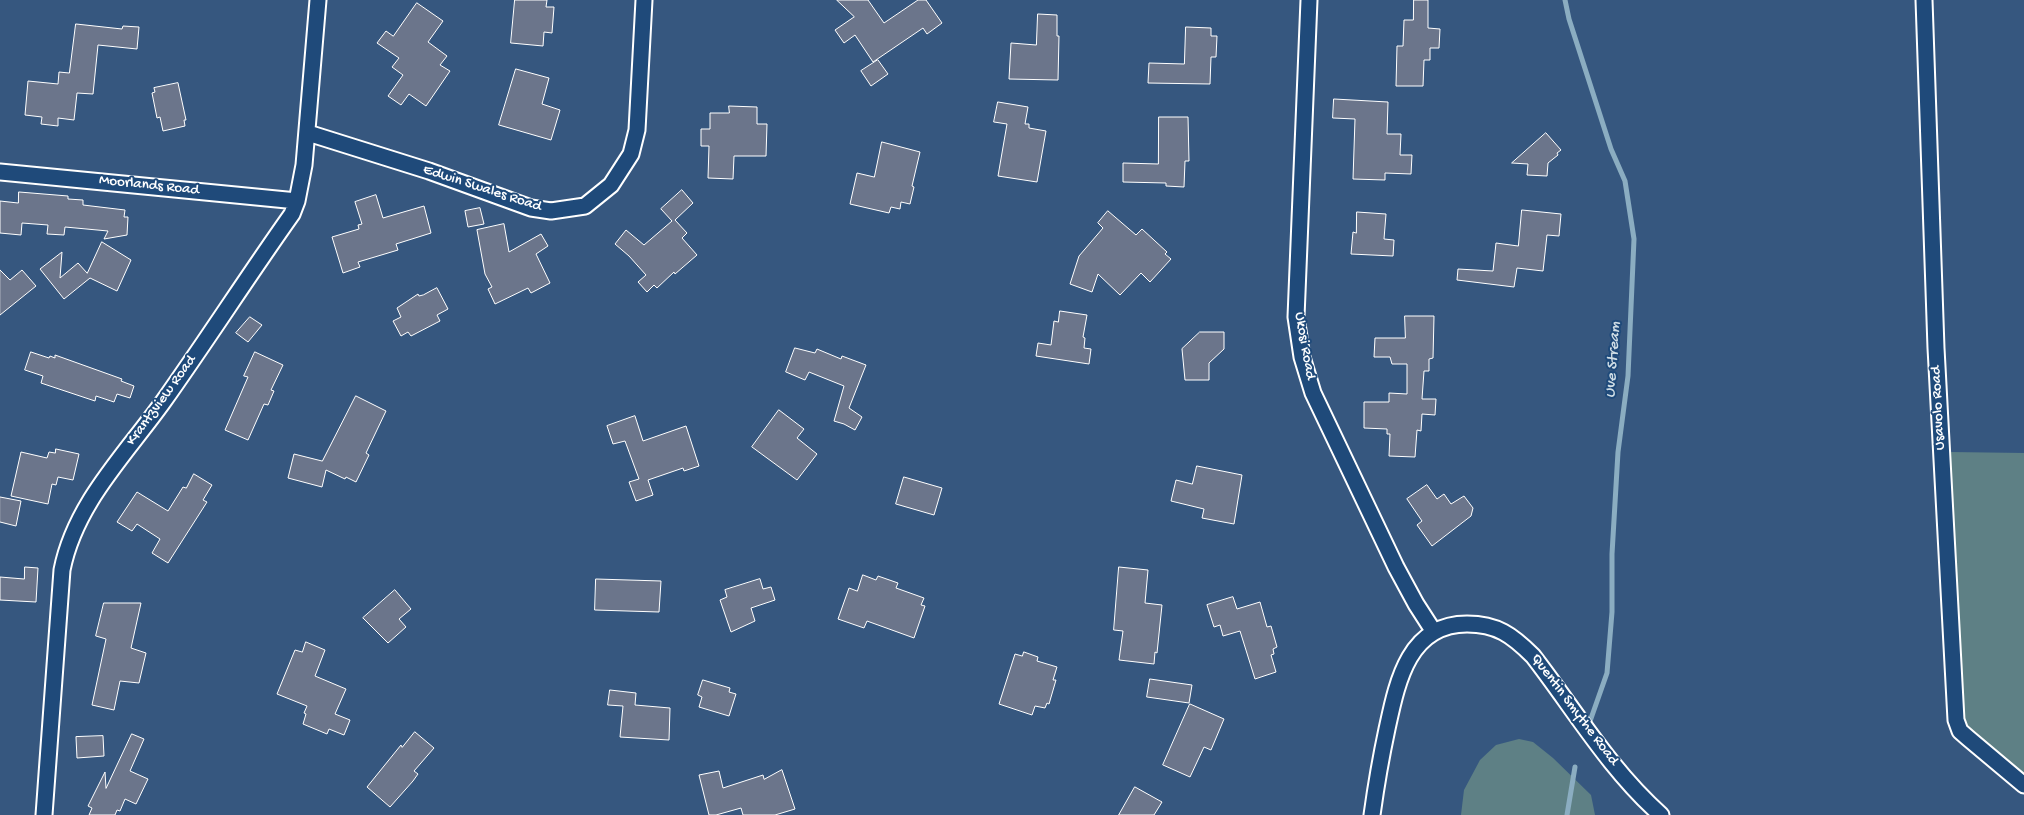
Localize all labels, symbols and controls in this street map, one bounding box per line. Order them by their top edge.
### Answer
street label: Edwin Swales Road [421,161,543,217]
street label: Moorlands Road [98,172,200,200]
street label: Ukosi Road [1289,311,1319,381]
water label: Uve Stream [1602,321,1626,399]
street label: Krantzview Road [123,352,201,450]
street label: Usavolo Road [1928,365,1950,451]
street label: Quentin Smythe Road [1526,651,1622,769]

